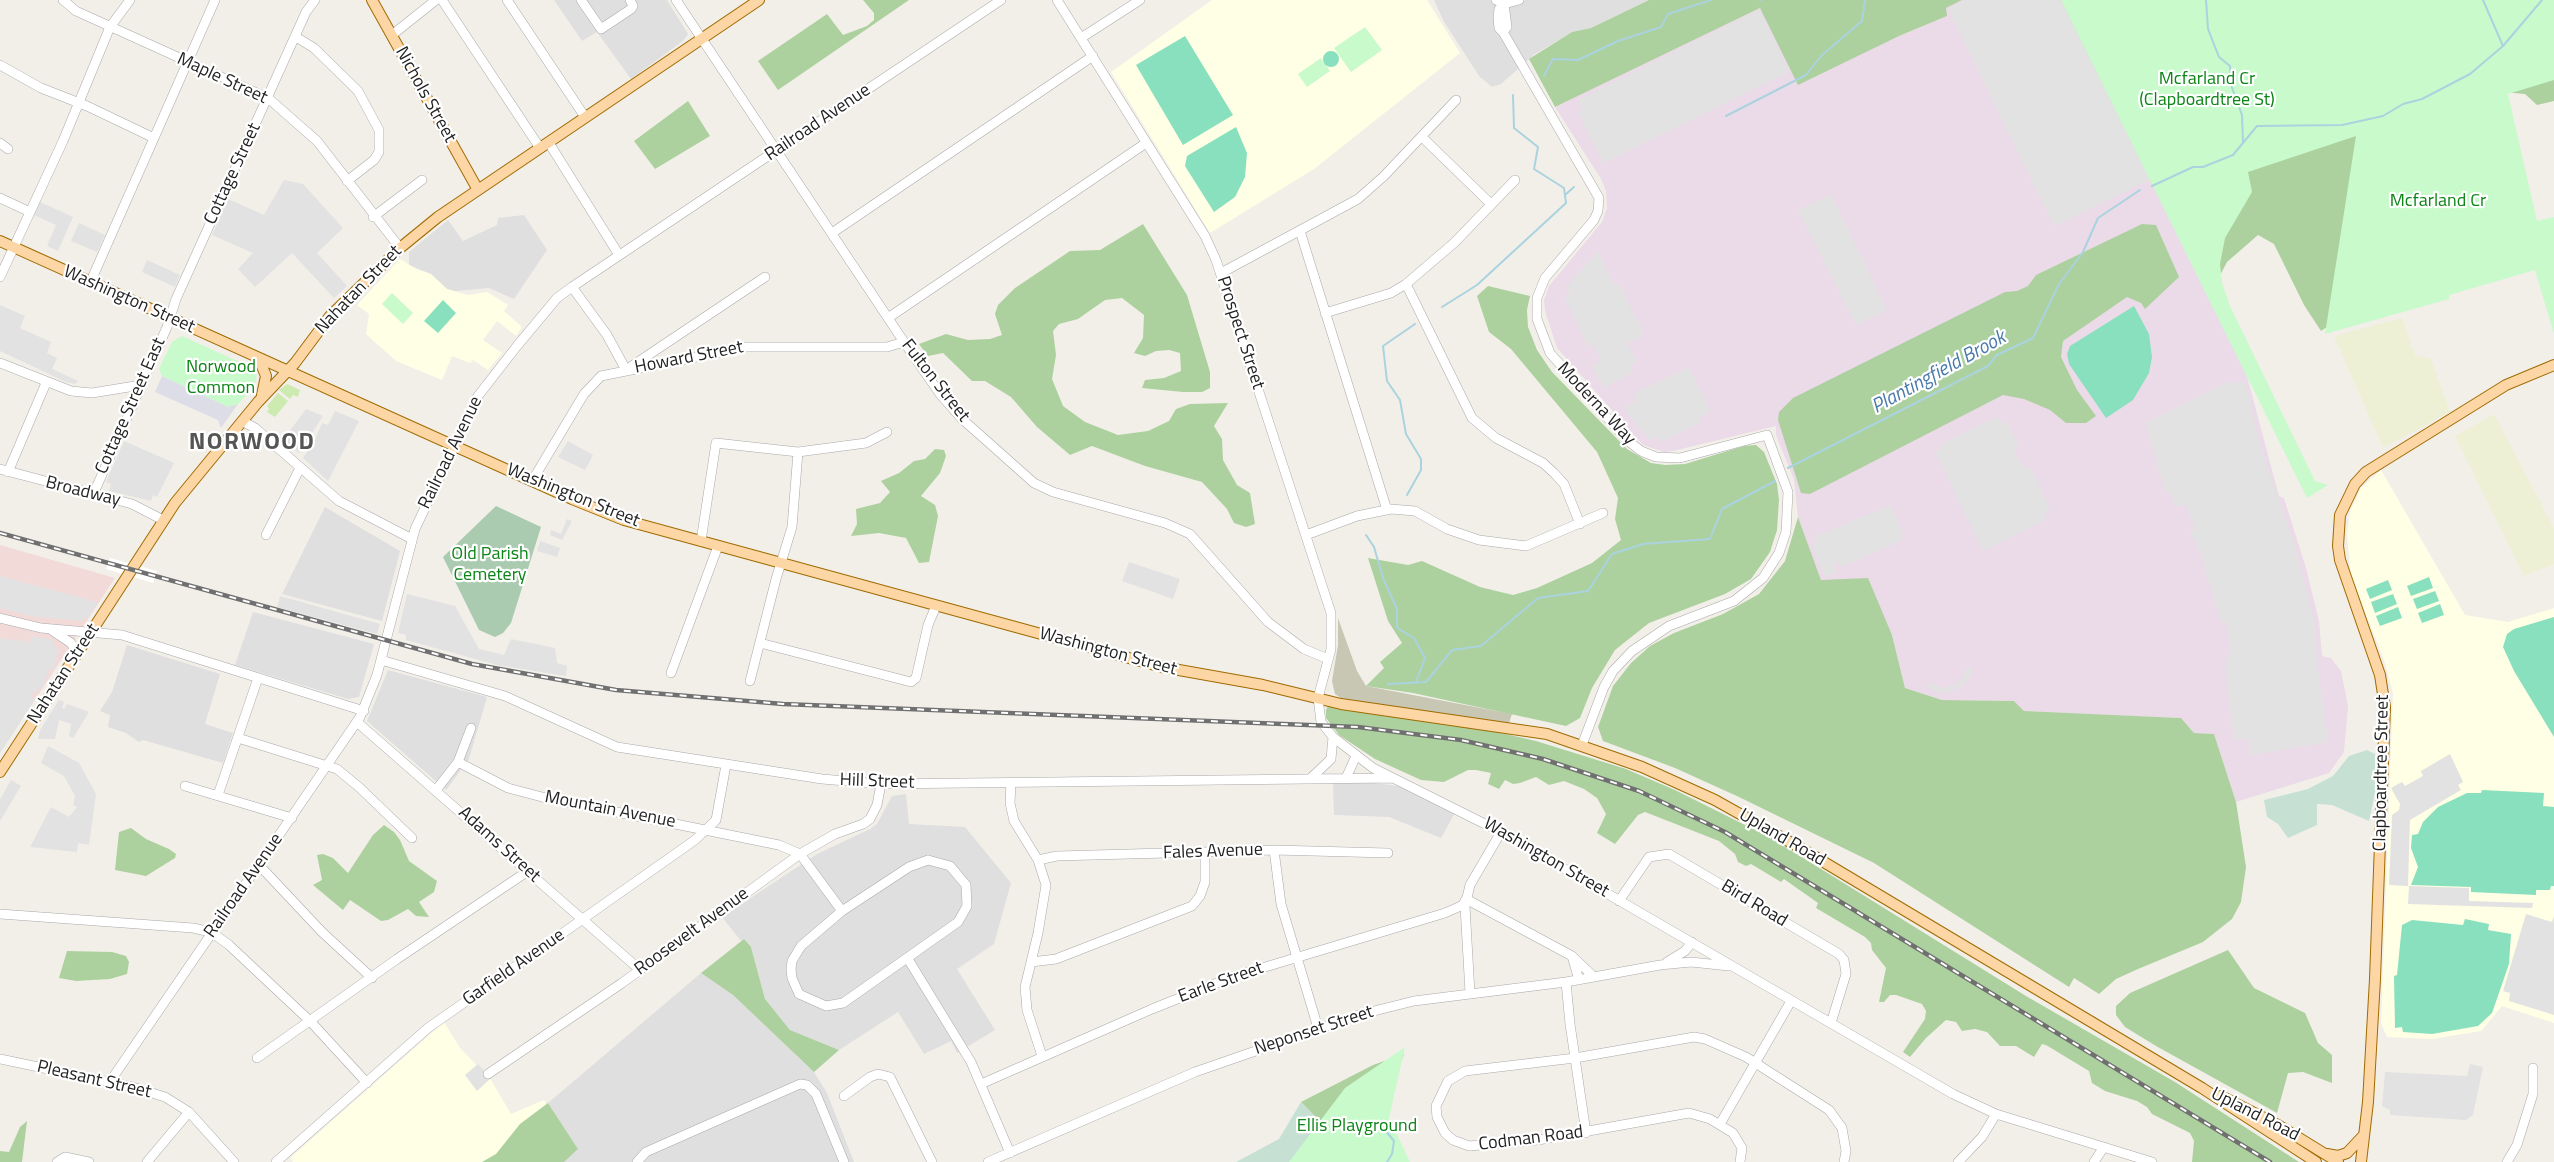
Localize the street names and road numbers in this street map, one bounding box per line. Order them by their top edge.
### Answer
street label: Nichols Street [390,43,460,147]
street label: Maple Street [173,49,271,109]
street label: Railroad Avenue [761,80,875,166]
street label: Cottage Street [200,120,266,228]
street label: Nahatan Street [311,241,407,339]
street label: Washington Street [60,261,198,339]
street label: Prospect Street [1212,274,1268,392]
street label: Cottage Street East [91,334,171,478]
street label: Fulton Street [896,335,974,427]
street label: Howard Street [633,337,745,379]
street label: Moderna Way [1552,358,1640,450]
street label: Railroad Avenue [414,393,488,513]
street label: Washington Street [503,459,643,533]
street label: Broadway [43,472,123,512]
street label: Nahatan Street [24,620,104,728]
street label: Washington Street [1037,623,1179,681]
street label: Clapboardtree Street [2370,694,2394,852]
street label: Hill Street [839,770,915,794]
street label: Mountain Avenue [543,787,677,833]
street label: Adams Street [454,803,544,887]
street label: Upland Road [1735,805,1829,871]
street label: Washington Street [1479,813,1613,903]
street label: Railroad Avenue [200,830,288,942]
street label: Fales Avenue [1163,839,1263,865]
street label: Bird Road [1717,876,1791,932]
street label: Roosevelt Avenue [631,883,753,981]
street label: Garfield Avenue [459,925,569,1011]
street label: Earle Street [1176,958,1266,1008]
street label: Neponset Street [1252,1002,1376,1060]
street label: Pleasant Street [35,1056,153,1104]
street label: Upland Road [2207,1084,2303,1146]
street label: Codman Road [1477,1122,1585,1156]

